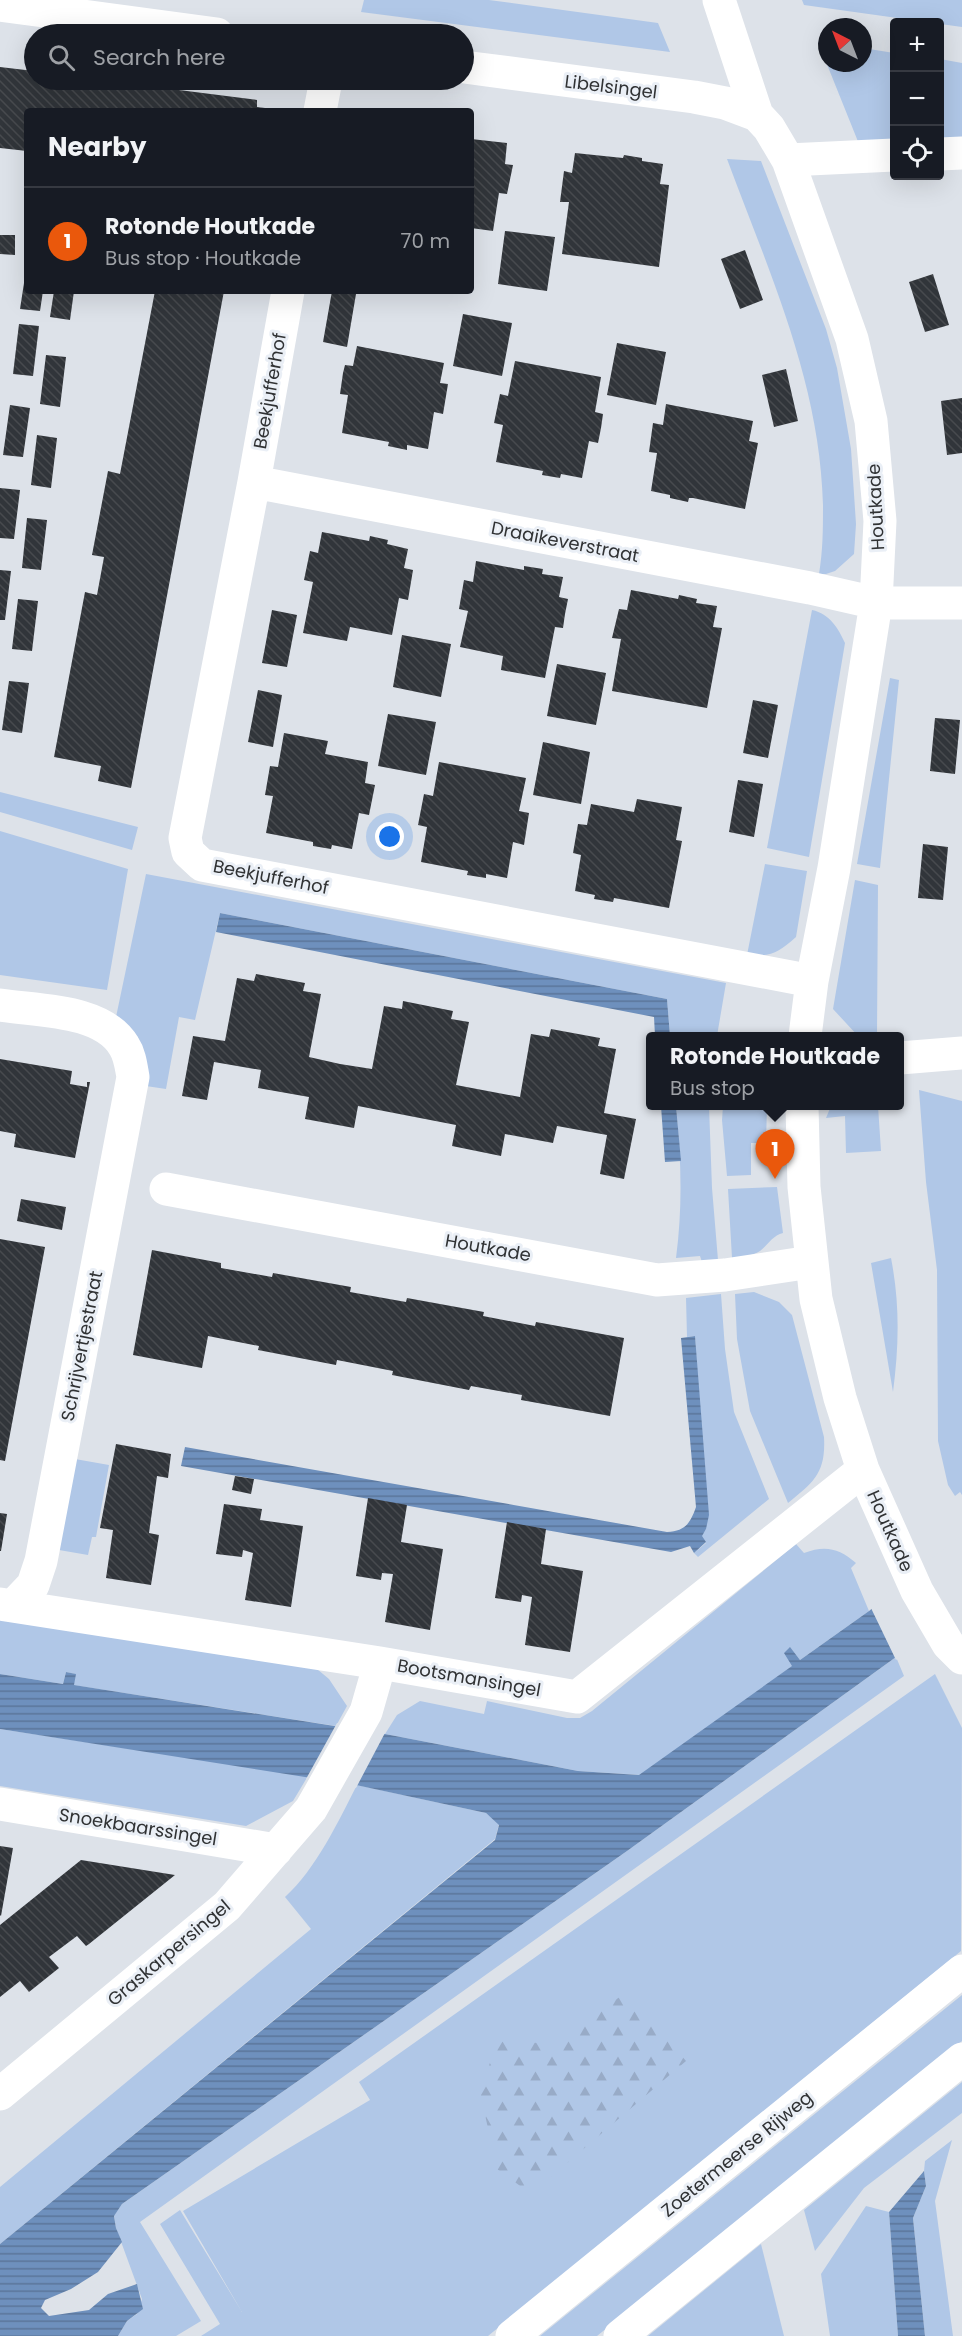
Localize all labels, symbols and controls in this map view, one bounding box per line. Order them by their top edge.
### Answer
north arrow [818,18,872,72]
map controls [890,18,944,180]
button: + [890,18,944,72]
search box [24,24,474,90]
icon: search [45,41,78,74]
text: Search here [93,42,226,73]
street label: Libelsingel [563,68,659,105]
button: − [890,72,944,126]
button: locate [890,126,944,180]
text: Nearby [48,129,146,165]
text: Rotonde Houtkade [105,211,315,242]
text: 1 [64,227,71,255]
text: 70 m [401,227,450,255]
text: Bus stop · Houtkade [105,244,301,272]
street label: Beekjufferhof [247,331,292,451]
street label: Houtkade [861,463,890,551]
street label: Draaikeverstraat [489,515,641,568]
your location [375,822,404,851]
street label: Beekjufferhof [211,853,331,900]
popup [646,1032,904,1110]
text: Rotonde Houtkade [670,1041,880,1072]
text: Bus stop [670,1074,755,1102]
pin: 1 [756,1130,794,1179]
street label: Houtkade [443,1228,533,1267]
street label: Schrijvertjestraat [55,1269,108,1423]
street label: Houtkade [861,1486,920,1576]
street label: Bootsmansingel [395,1653,543,1702]
street label: Snoekbaarssingel [57,1802,219,1851]
street label: Graskarpersingel [102,1894,236,2012]
street label: Zoetermeerse Rijweg [656,2085,817,2222]

